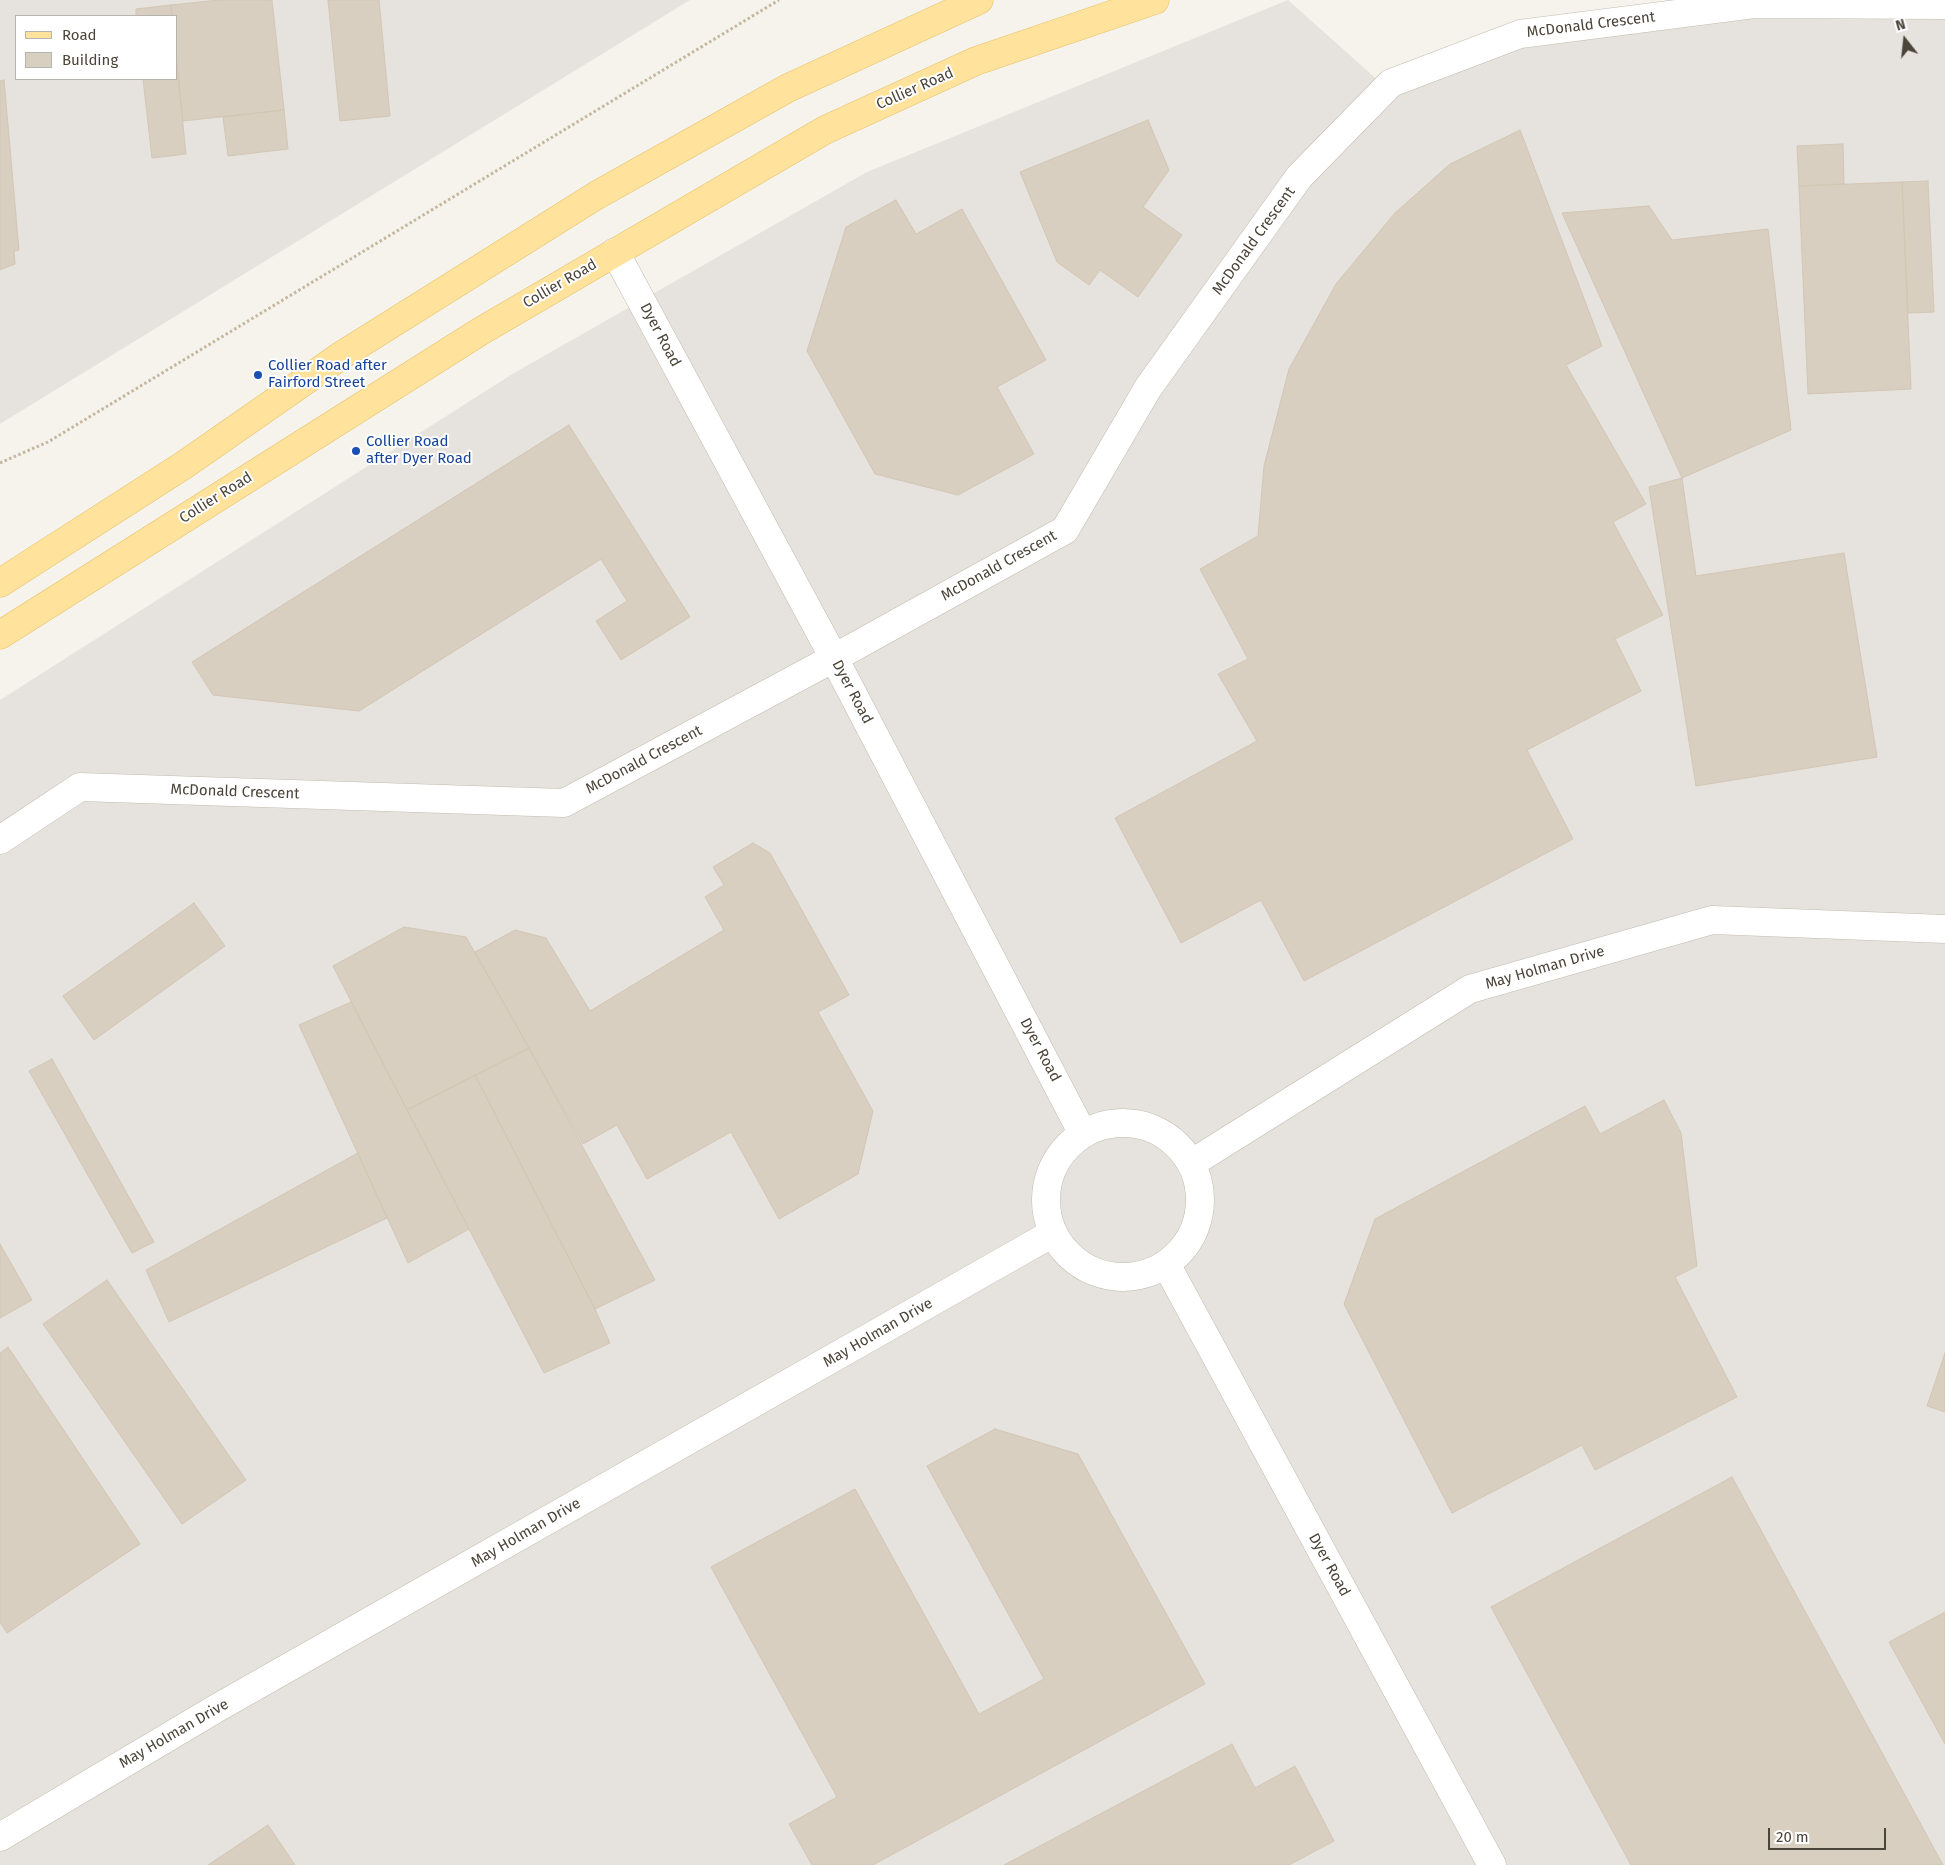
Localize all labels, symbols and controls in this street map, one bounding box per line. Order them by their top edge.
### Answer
street label: McDonald Crescent [1526,8,1656,42]
legend [15,15,178,80]
north arrow [1880,15,1930,65]
text: N [1894,16,1908,35]
text: Road [62,26,97,44]
text: Building [62,51,118,69]
street label: Collier Road [874,64,956,114]
street label: McDonald Crescent [1209,183,1299,299]
street label: Collier Road [520,256,600,312]
street label: Dyer Road [636,300,684,370]
place label: Collier Road after Fairford Street [268,357,387,392]
marker: Collier Road after Fairford Street [252,369,264,381]
place label: Collier Road after Dyer Road [366,433,472,468]
marker: Collier Road after Dyer Road [350,445,362,457]
street label: Collier Road [176,469,256,527]
street label: McDonald Crescent [938,527,1060,605]
street label: Dyer Road [828,657,876,727]
street label: McDonald Crescent [583,722,705,798]
street label: McDonald Crescent [170,781,300,803]
street label: May Holman Drive [1483,942,1607,994]
street label: Dyer Road [1016,1015,1064,1085]
street label: May Holman Drive [820,1294,936,1372]
street label: May Holman Drive [468,1494,584,1572]
street label: Dyer Road [1304,1530,1354,1600]
street label: May Holman Drive [116,1695,232,1773]
scale bar [1770,1818,1888,1850]
text: 20 m [1776,1828,1809,1846]

